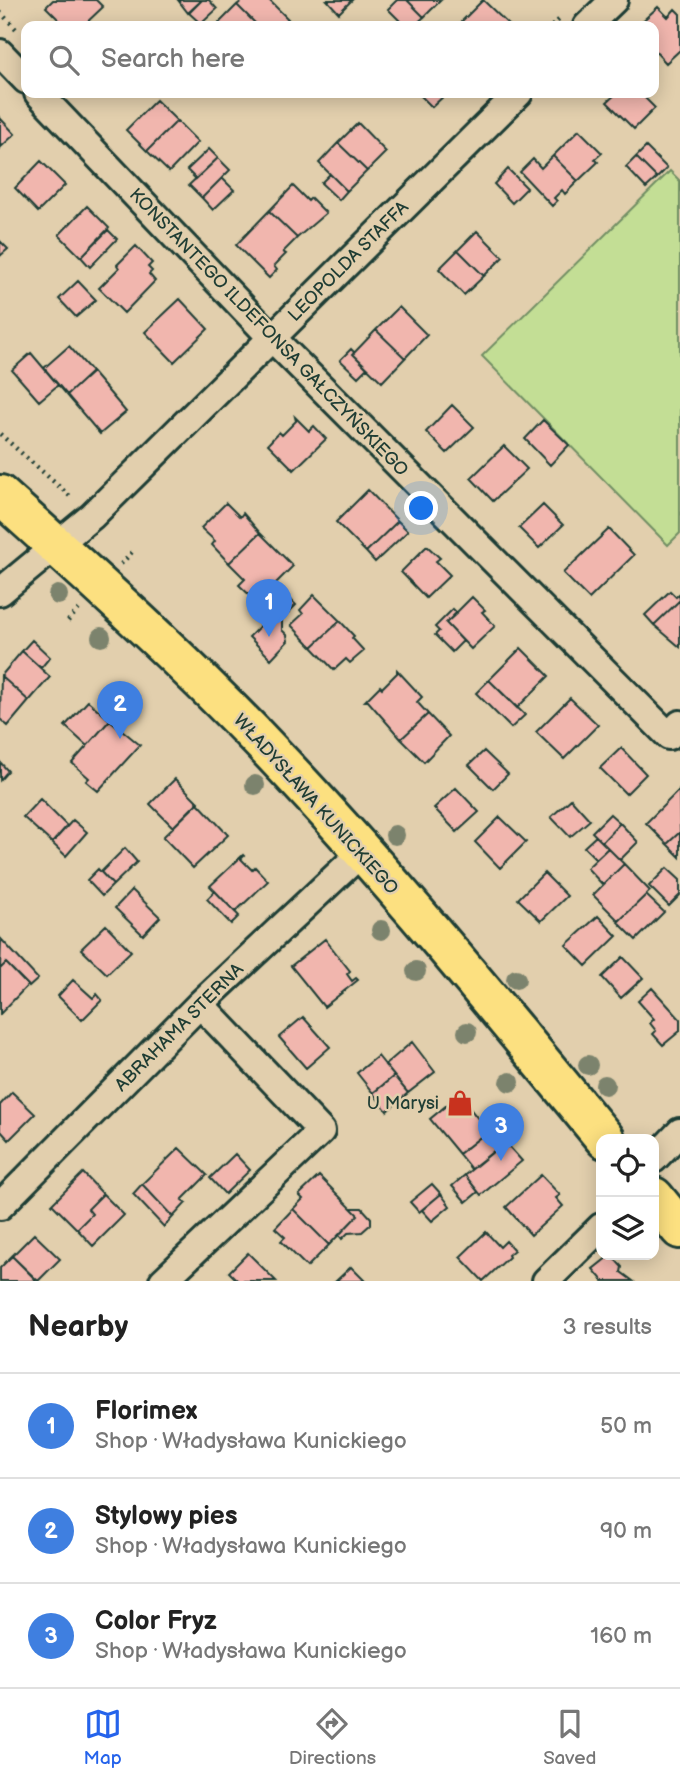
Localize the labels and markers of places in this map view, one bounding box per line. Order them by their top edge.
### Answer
pin: 1 [246,579,292,637]
pin: 2 [97,681,143,739]
shop icon: U Marysi [445,1088,475,1118]
place label: U Marysi [367,1093,439,1114]
pin: 3 [478,1103,524,1161]

